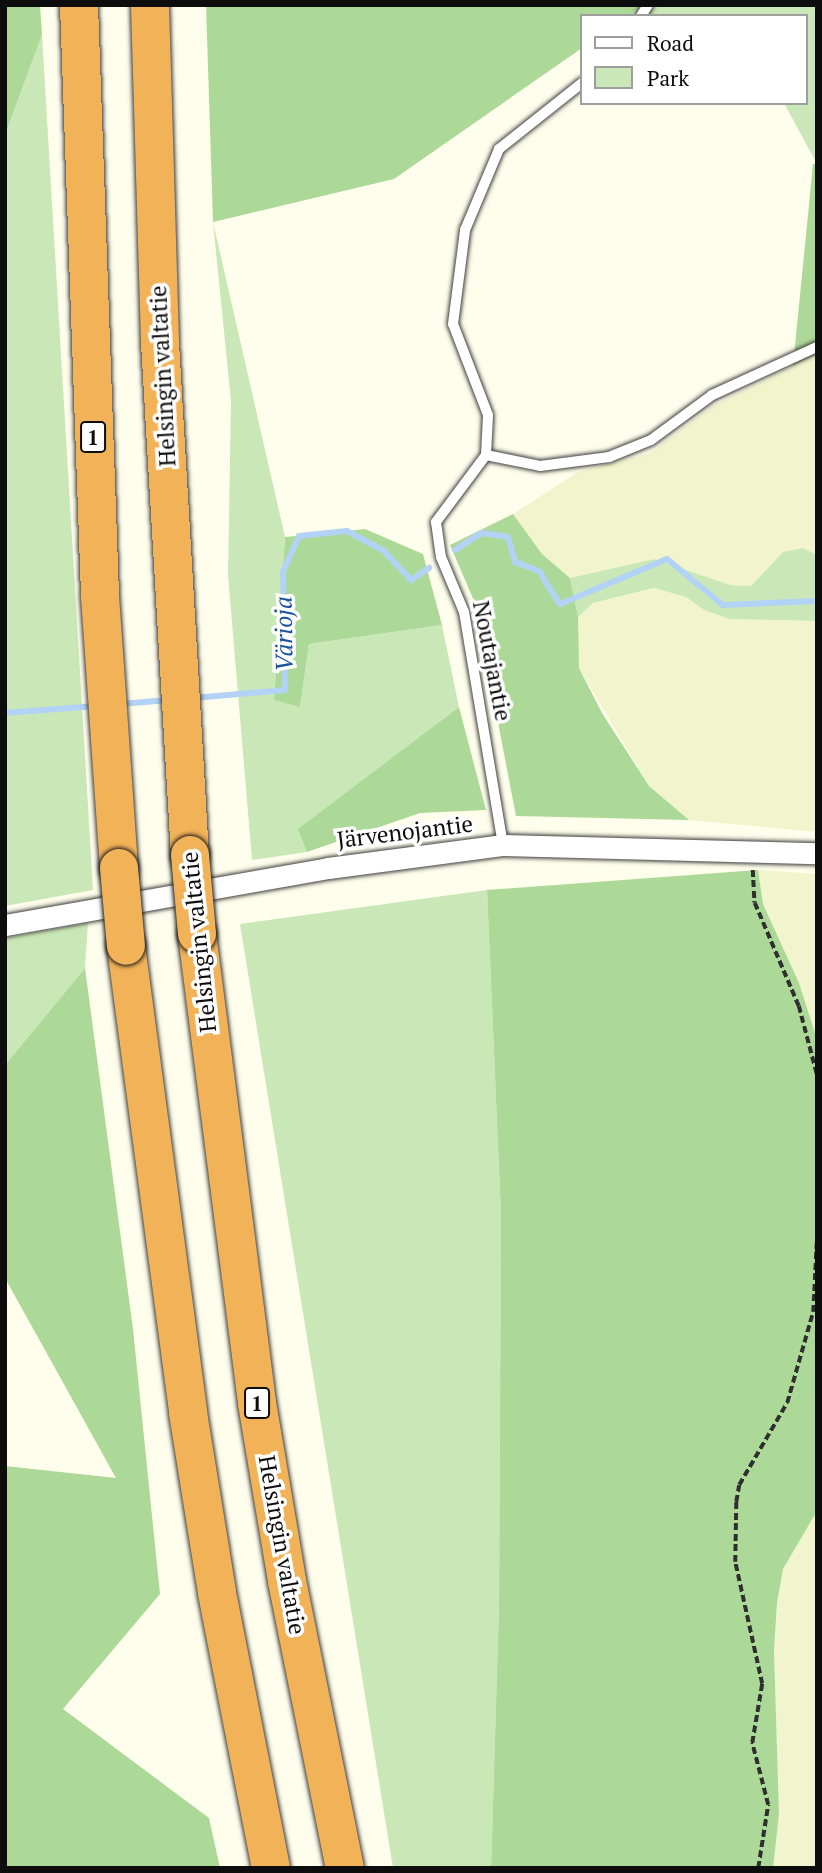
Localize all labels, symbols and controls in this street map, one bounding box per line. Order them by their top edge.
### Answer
legend [580,14,808,105]
text: Road [647,29,694,57]
text: Park [647,64,689,92]
street label: Helsingin valtatie [144,285,182,467]
road number: 1 [79,420,107,454]
water label: Värioja [269,596,299,672]
street label: Noutajantie [467,599,517,723]
street label: Järvenojantie [335,810,475,854]
street label: Helsingin valtatie [176,850,222,1034]
road number: 1 [243,1386,271,1420]
street label: Helsingin valtatie [253,1453,311,1637]

